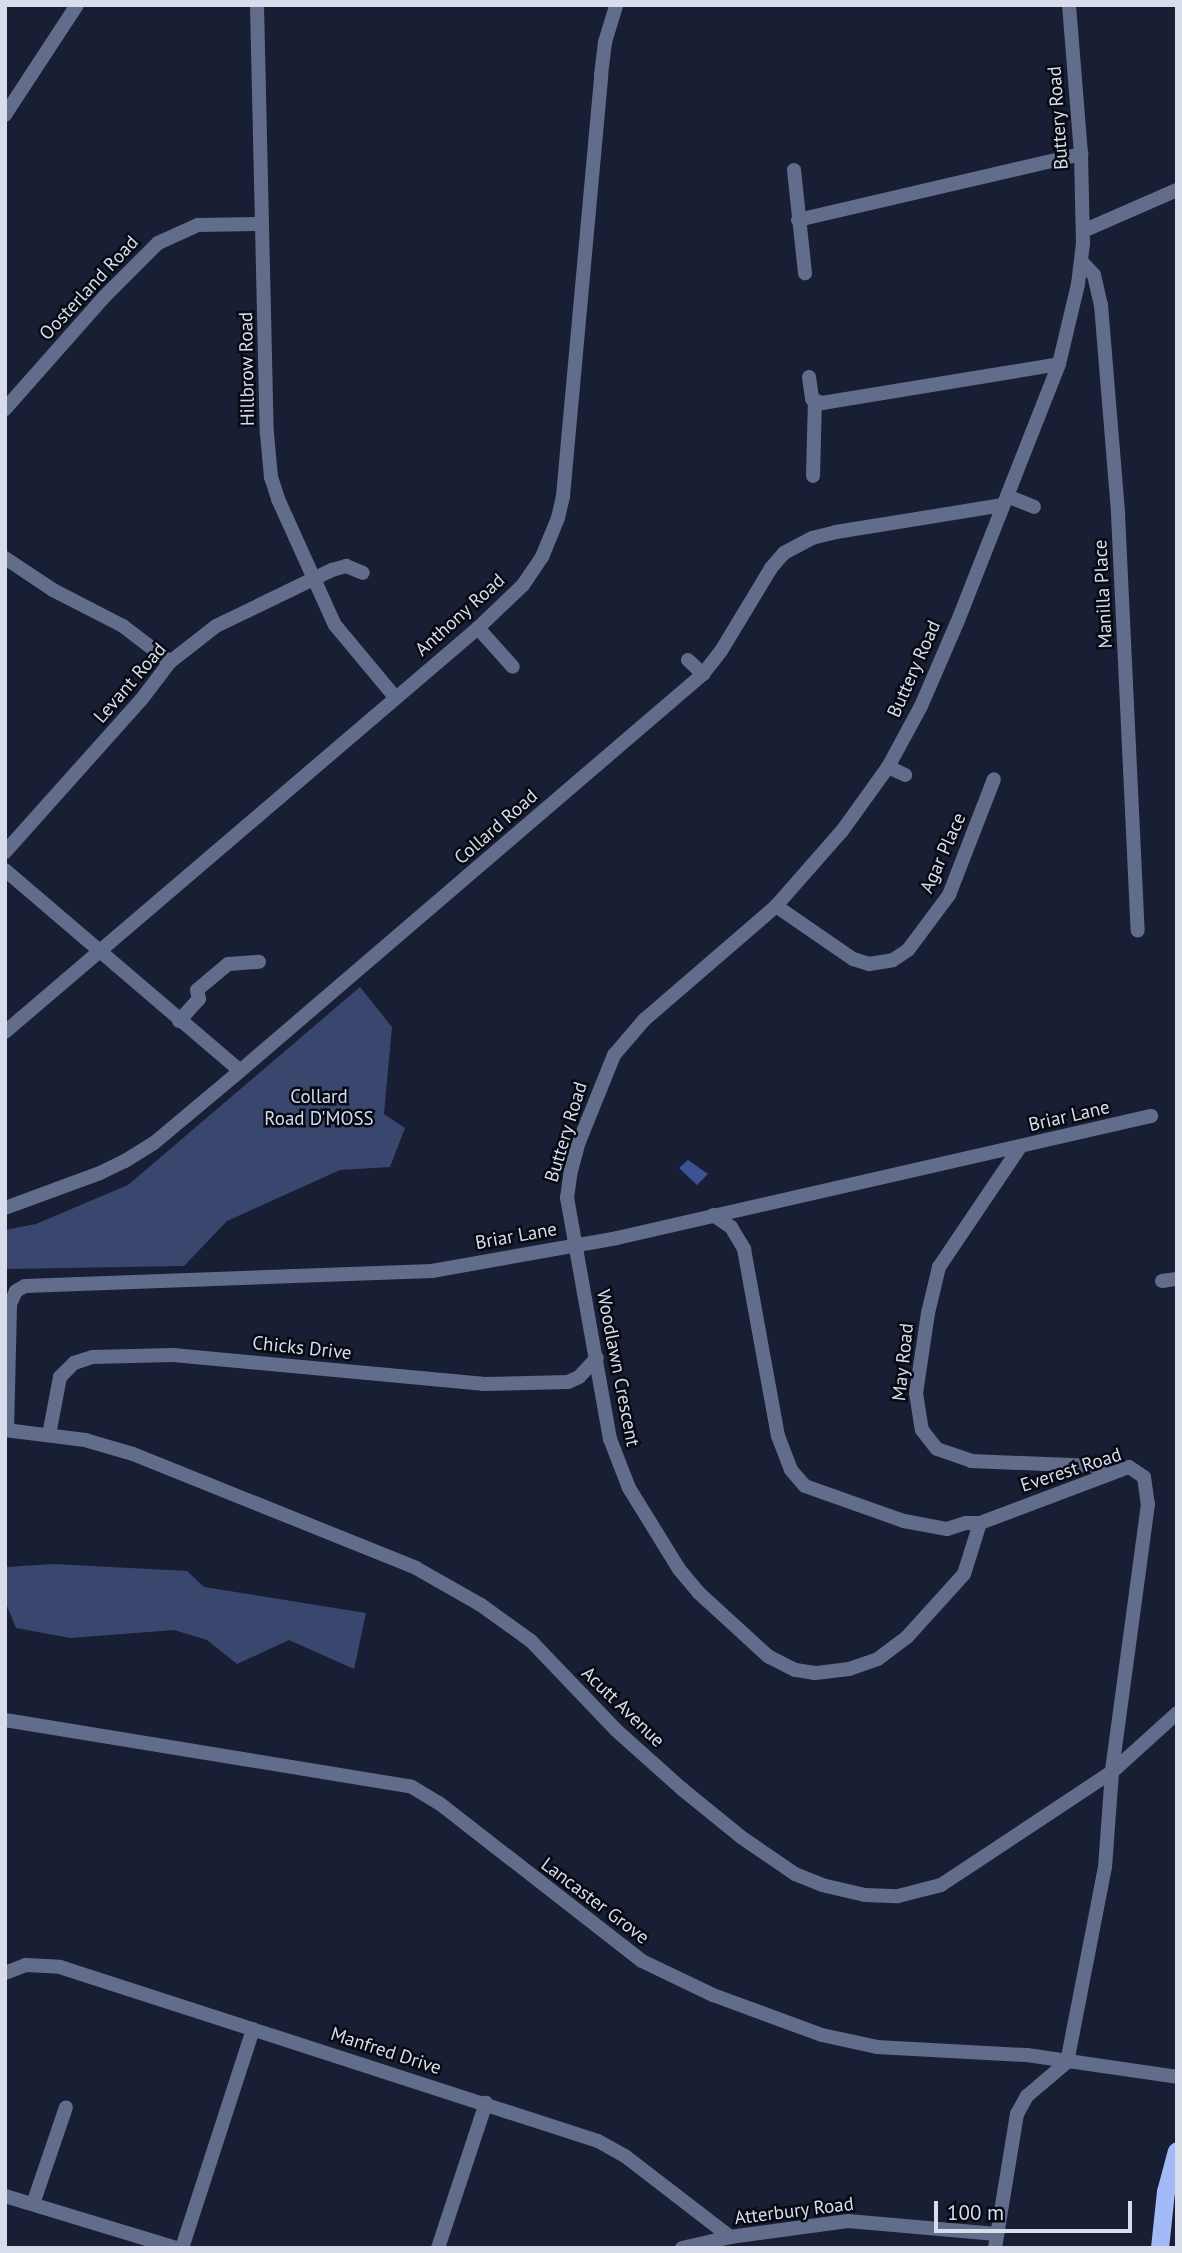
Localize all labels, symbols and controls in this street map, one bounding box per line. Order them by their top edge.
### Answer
street label: Buttery Road [1043,65,1073,171]
street label: Oosterland Road [35,231,143,345]
street label: Hillbrow Road [235,311,259,427]
street label: Manilla Place [1089,539,1117,649]
street label: Anthony Road [410,569,510,661]
street label: Buttery Road [882,617,946,721]
street label: Levant Road [89,638,171,728]
street label: Collard Road [450,785,542,869]
street label: Agar Place [915,809,971,897]
street label: Buttery Road [540,1079,592,1185]
park label: Collard Road D'MOSS [264,1086,374,1130]
street label: Briar Lane [1026,1096,1112,1136]
street label: Briar Lane [473,1218,559,1254]
street label: Woodlawn Crescent [592,1288,644,1448]
street label: May Road [888,1322,918,1402]
street label: Chicks Drive [251,1331,353,1365]
street label: Everest Road [1018,1443,1124,1497]
street label: Acutt Avenue [577,1662,669,1752]
street label: Lancaster Grove [537,1853,653,1949]
street label: Manfred Drive [328,2022,444,2080]
scale bar [937,2186,1135,2230]
street label: Atterbury Road [733,2192,855,2230]
text: 100 m [947,2199,1004,2226]

